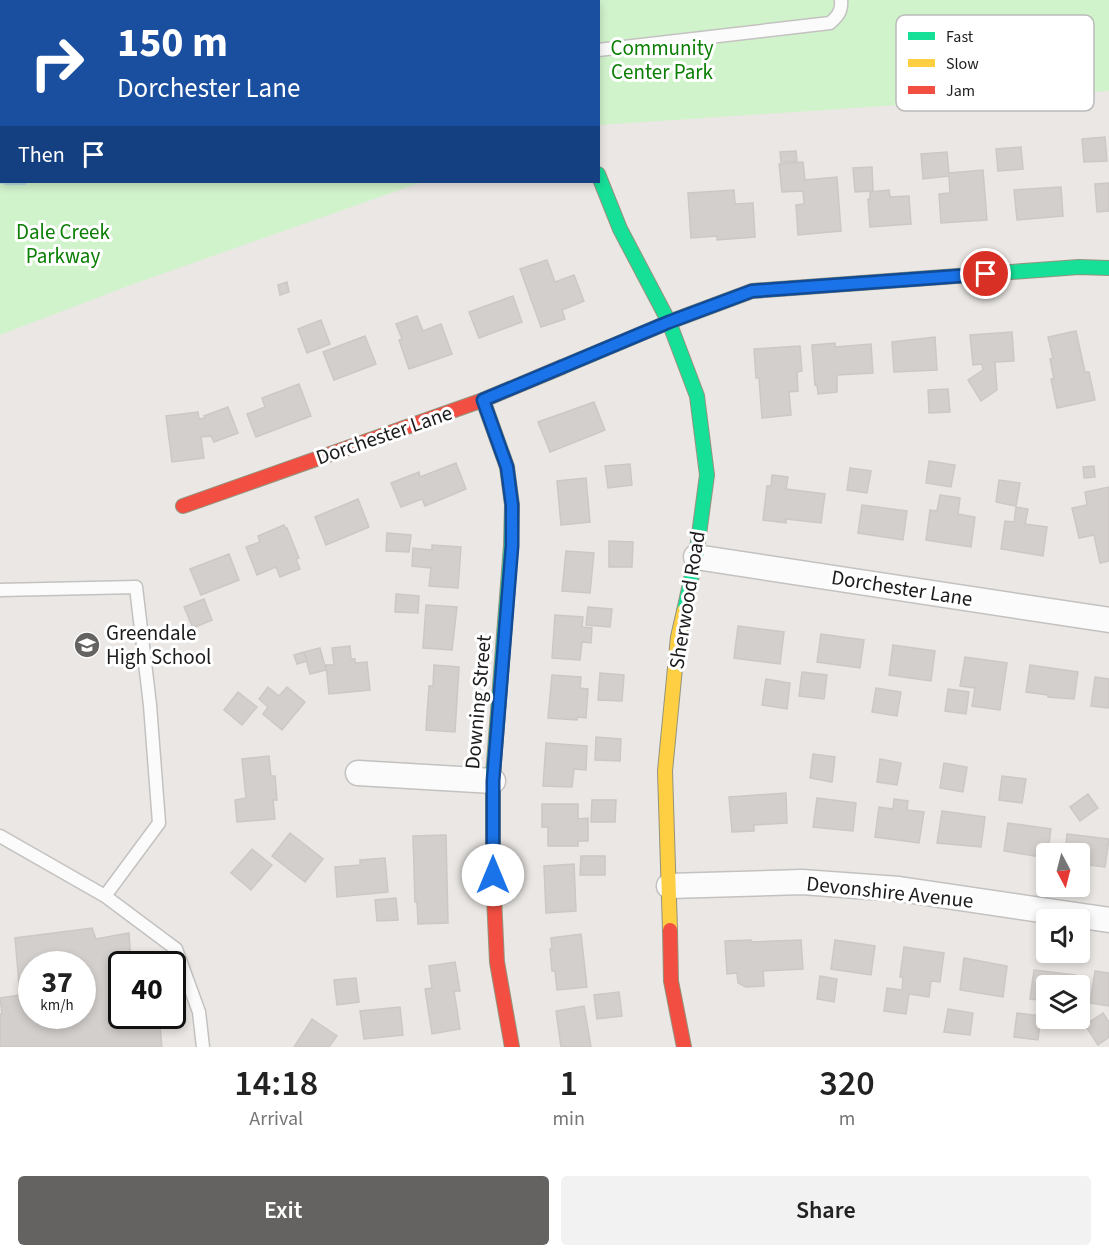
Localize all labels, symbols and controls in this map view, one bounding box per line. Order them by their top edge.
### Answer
text: 150 m [117,13,228,73]
legend [896,15,1094,111]
icon: right [18,24,96,102]
text: Fast [946,26,974,48]
park label: Community Center Park [610,33,714,87]
text: Slow [946,53,979,75]
text: Dorchester Lane [117,69,300,108]
text: Jam [946,80,975,102]
icon: arrive [77,138,110,171]
text: Then [18,139,65,171]
park label: Dale Creek Parkway [16,217,110,271]
pin [960,248,1011,299]
icon: arrive [969,257,1002,290]
street label: Dorchester Lane [312,398,456,472]
street label: Sherwood Road [661,529,713,671]
street label: Dorchester Lane [829,562,975,614]
place label: Greendale High School [106,618,211,672]
school or university icon: Greendale High School [72,630,102,660]
street label: Downing Street [457,634,499,770]
position arrow [461,843,525,907]
north arrow [1036,843,1090,897]
map controls [1036,843,1090,1029]
street label: Devonshire Avenue [805,868,975,916]
button: sound [1036,909,1090,963]
speed limit sign: 40 [108,951,186,1029]
text: 37 [41,961,73,1004]
button: layers [1036,975,1090,1029]
text: km/h [40,995,74,1016]
text: 14:18 [234,1058,318,1109]
text: 1 [559,1058,578,1109]
text: 320 [819,1058,875,1109]
text: Arrival [249,1105,303,1133]
text: min [552,1105,585,1133]
text: m [839,1105,855,1133]
button: Exit [18,1176,549,1245]
button: Share [561,1176,1091,1245]

